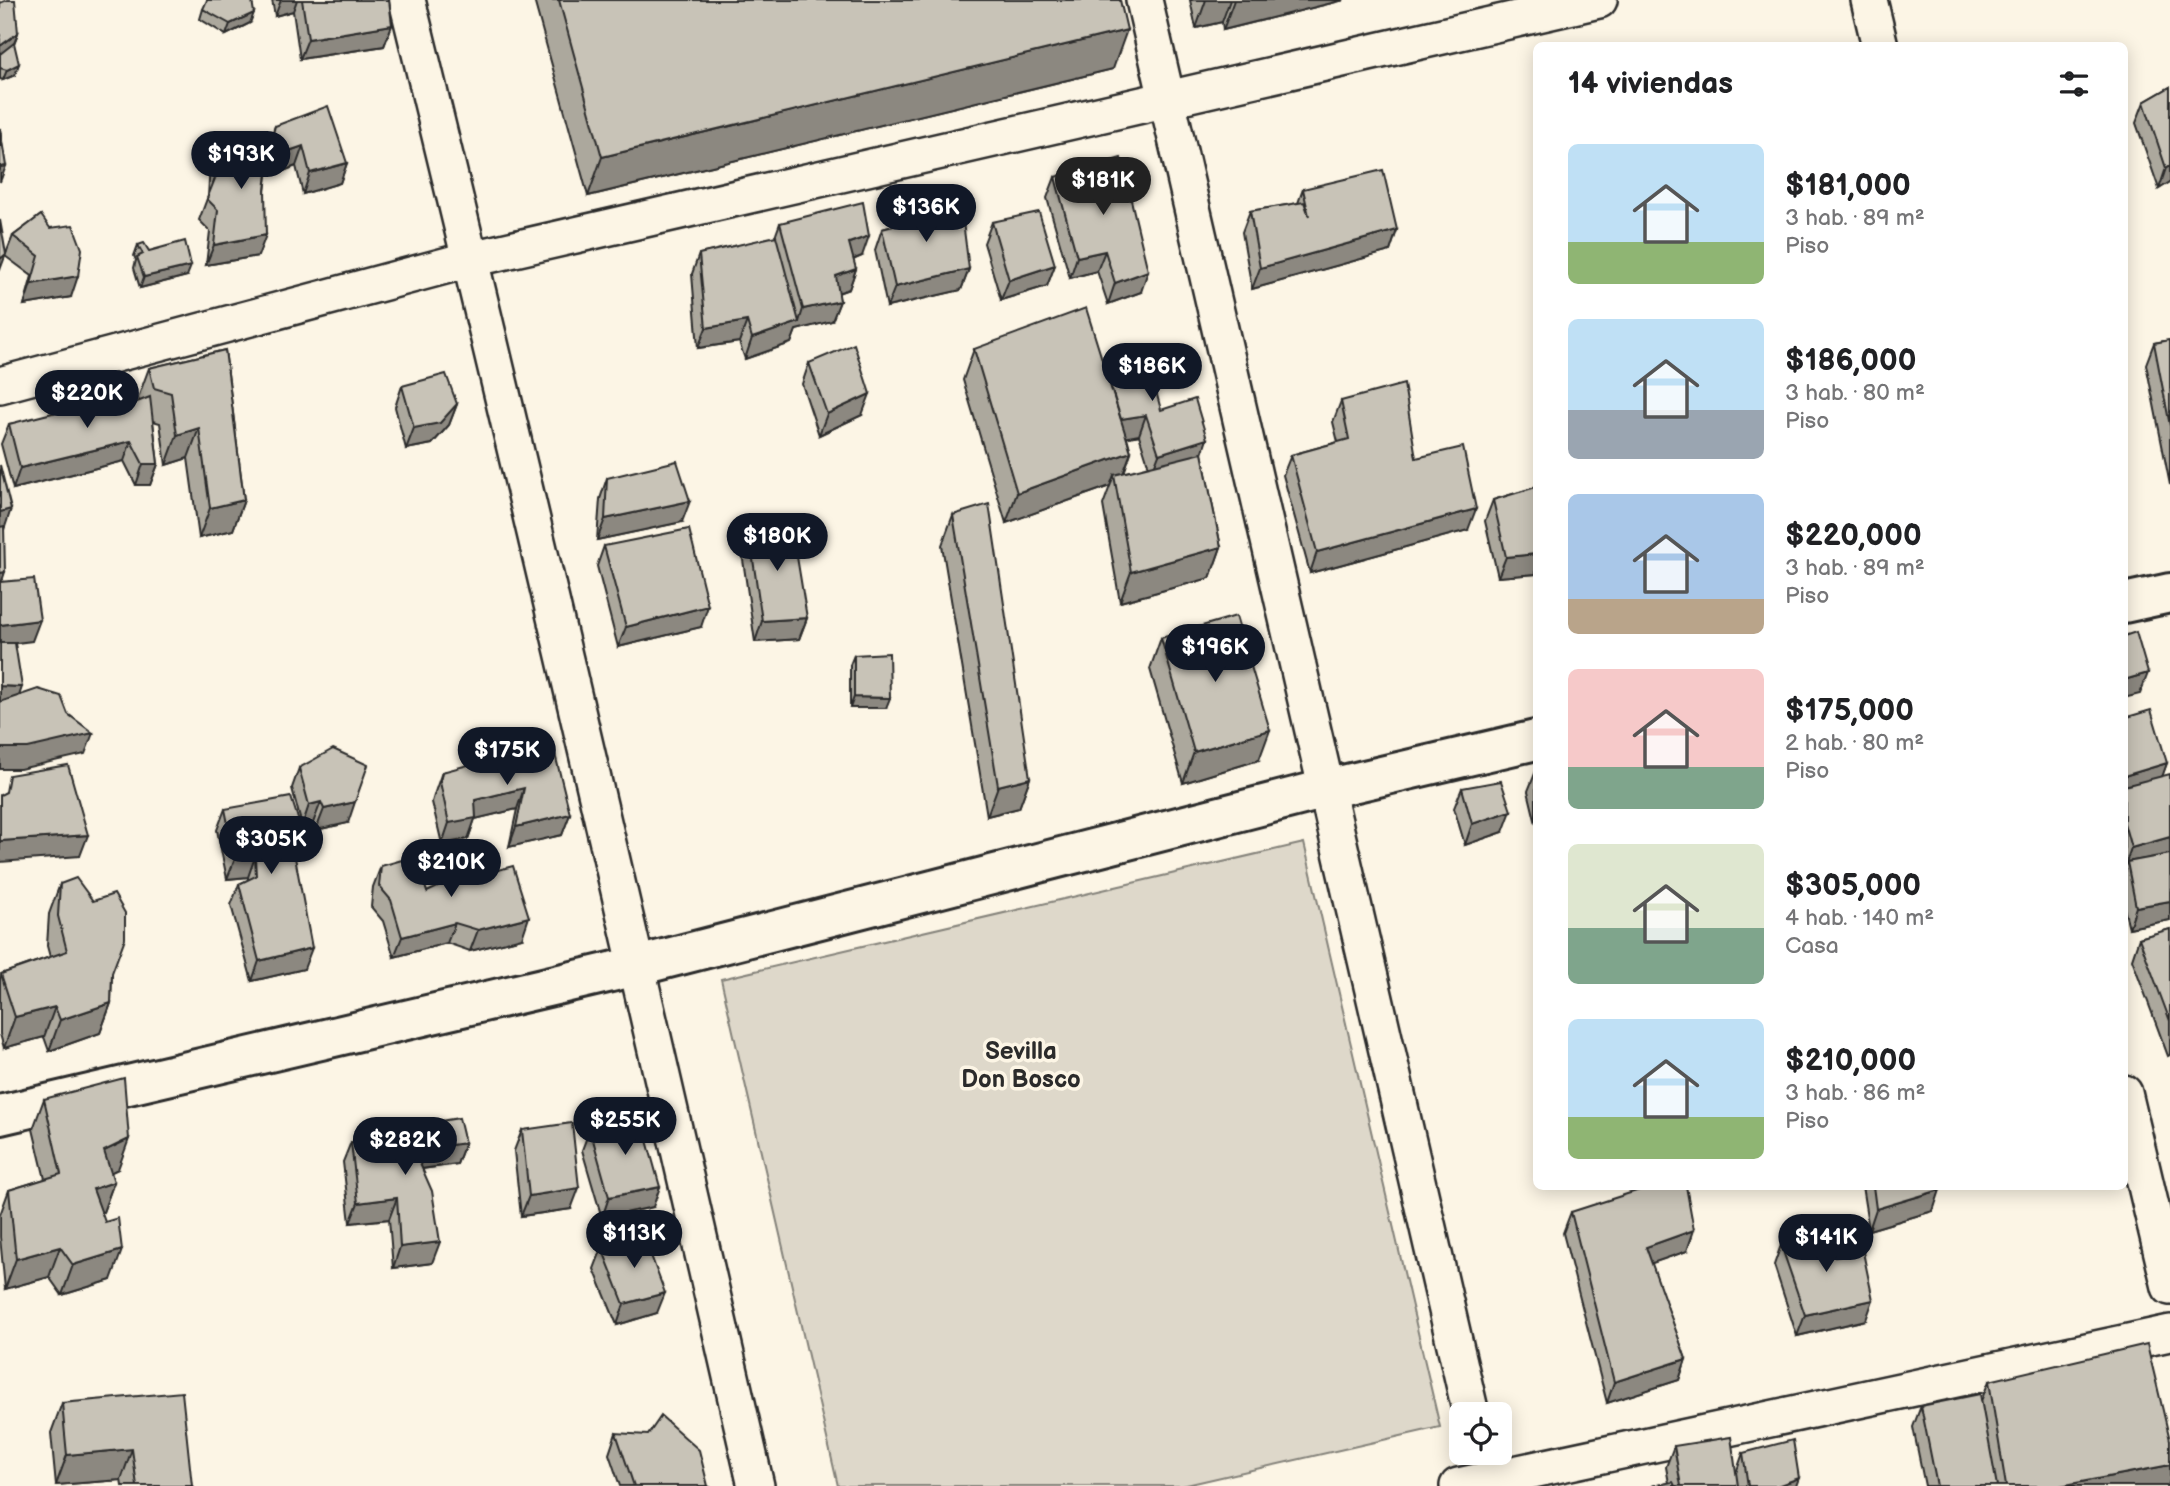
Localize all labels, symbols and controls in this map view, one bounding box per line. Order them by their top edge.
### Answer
icon: filters [2055,65,2093,103]
text: 14 viviendas [1568,66,1733,102]
pin: $193K [192,132,290,191]
text: $193K [207,140,275,168]
pin: $181K [1054,158,1152,217]
text: $181K [1071,166,1135,194]
text: $181,000 [1785,168,1911,204]
icon: home [1624,172,1708,256]
pin: $136K [877,184,975,244]
text: $136K [892,193,960,221]
text: 3 hab. · 89 m² [1785,204,1925,232]
text: Piso [1785,232,1829,260]
text: $186,000 [1785,343,1916,379]
pin: $186K [1103,344,1201,403]
icon: home [1624,347,1708,431]
text: $186K [1118,352,1186,380]
pin: $220K [38,370,136,430]
text: $220K [51,379,123,407]
text: 3 hab. · 80 m² [1785,379,1925,407]
text: Piso [1785,407,1829,435]
pin: $180K [728,514,826,573]
text: $220,000 [1785,518,1922,554]
text: $180K [743,522,811,550]
icon: home [1624,522,1708,606]
text: 3 hab. · 89 m² [1785,554,1925,582]
text: Piso [1785,582,1829,610]
pin: $196K [1166,624,1264,684]
text: $196K [1181,633,1249,661]
text: $175,000 [1785,693,1914,729]
icon: home [1624,697,1708,781]
pin: $175K [458,728,556,787]
text: 2 hab. · 80 m² [1785,729,1924,757]
text: $175K [474,736,540,764]
text: Piso [1785,757,1829,785]
pin: $305K [222,816,320,876]
text: $305K [235,825,307,853]
pin: $210K [402,839,500,899]
text: $210K [417,848,485,876]
text: $305,000 [1785,868,1921,904]
icon: home [1624,872,1708,956]
text: 4 hab. · 140 m² [1785,904,1934,932]
text: Casa [1785,932,1839,960]
district label: Sevilla Don Bosco [961,1037,1081,1094]
text: $210,000 [1785,1043,1916,1079]
icon: home [1624,1047,1708,1131]
text: 3 hab. · 86 m² [1785,1079,1925,1107]
pin: $255K [576,1098,674,1157]
text: $255K [589,1106,661,1134]
text: Piso [1785,1107,1829,1135]
pin: $282K [356,1118,454,1177]
text: $282K [369,1126,441,1154]
pin: $113K [585,1210,683,1270]
pin: $141K [1777,1214,1875,1274]
text: $113K [602,1219,666,1247]
text: $141K [1794,1223,1858,1251]
map controls [1449,1402,1512,1465]
button: locate [1449,1402,1512,1465]

